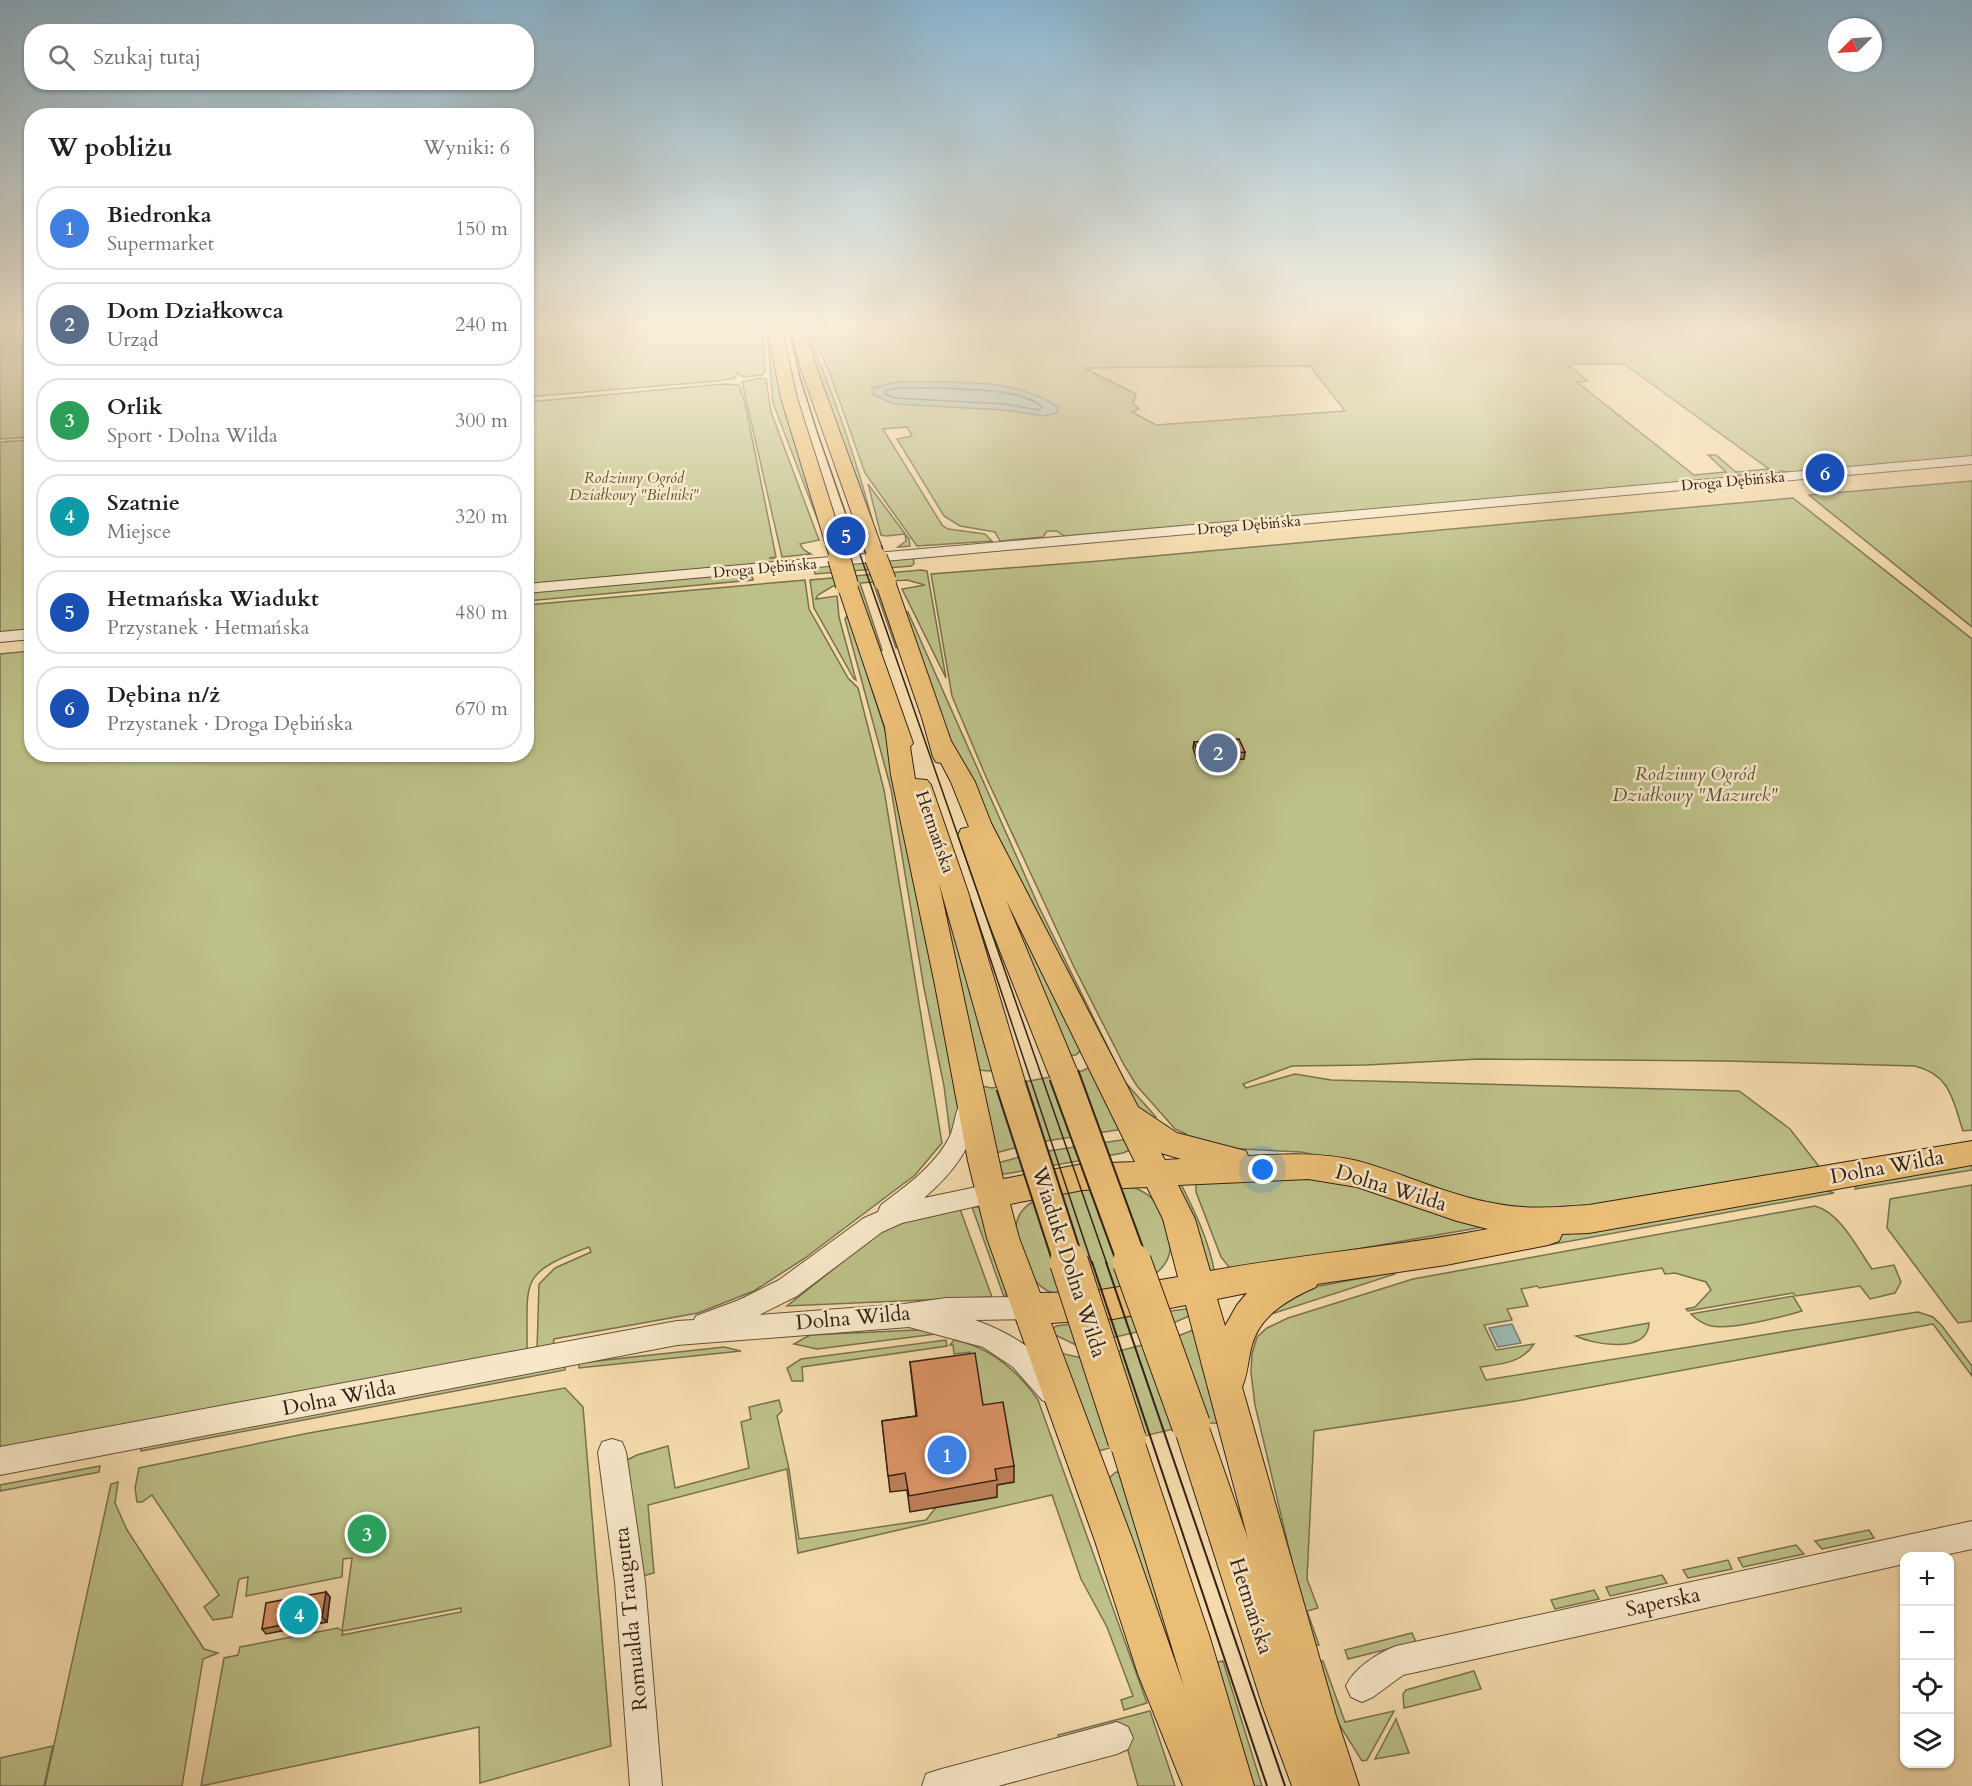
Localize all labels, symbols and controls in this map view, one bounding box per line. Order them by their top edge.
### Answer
north arrow [1828,18,1882,72]
search box [24,24,534,90]
icon: search [45,41,78,74]
text: Szukaj tutaj [93,42,201,72]
text: W pobliżu [48,130,173,165]
text: Wyniki: 6 [423,134,510,161]
text: Biedronka [107,200,212,230]
text: 1 [64,215,75,242]
text: 150 m [455,215,508,242]
text: Supermarket [107,230,214,257]
text: Dom Działkowca [107,296,284,326]
text: 2 [64,311,75,338]
text: 240 m [455,311,508,338]
text: Urząd [107,326,159,353]
text: Orlik [107,392,163,422]
text: 3 [64,407,75,434]
text: 300 m [455,407,508,434]
text: Sport · Dolna Wilda [107,422,278,449]
pin: 6 [1806,450,1844,496]
street label: Droga Dębińska [1680,466,1786,495]
park label: Rodzinny Ogród Działkowy "Bielniki" [569,468,699,505]
text: Szatnie [107,488,180,518]
text: 4 [64,503,75,530]
text: 320 m [455,503,508,530]
street label: Droga Dębińska [1196,510,1302,539]
pin: 5 [826,514,866,558]
text: Miejsce [107,518,171,545]
street label: Droga Dębińska [712,553,818,582]
text: Hetmańska Wiadukt [107,584,319,614]
text: 5 [64,599,75,626]
text: 480 m [455,599,508,626]
text: Przystanek · Hetmańska [107,614,309,641]
text: Dębina n/ż [107,680,220,710]
text: 6 [64,695,75,722]
text: 670 m [455,695,508,722]
text: Przystanek · Droga Dębińska [107,710,353,737]
pin: 2 [1198,730,1238,776]
park label: Rodzinny Ogród Działkowy "Mazurek" [1612,762,1778,808]
street label: Hetmańska [909,787,961,877]
street label: Dolna Wilda [1828,1143,1946,1191]
your location [1248,1155,1277,1184]
street label: Dolna Wilda [1332,1157,1450,1219]
street label: Wiadukt Dolna Wilda [1024,1162,1114,1361]
street label: Dolna Wilda [794,1299,912,1337]
street label: Dolna Wilda [280,1373,398,1423]
pin: 1 [928,1432,966,1478]
pin: 3 [348,1512,386,1556]
street label: Romualda Traugutta [607,1526,655,1712]
map controls [1900,1552,1954,1768]
button: + [1900,1552,1954,1606]
street label: Hetmańska [1222,1554,1280,1658]
street label: Saperska [1623,1580,1703,1624]
pin: 4 [280,1592,318,1638]
button: − [1900,1606,1954,1660]
button: locate [1900,1660,1954,1714]
button: layers [1900,1714,1954,1768]

